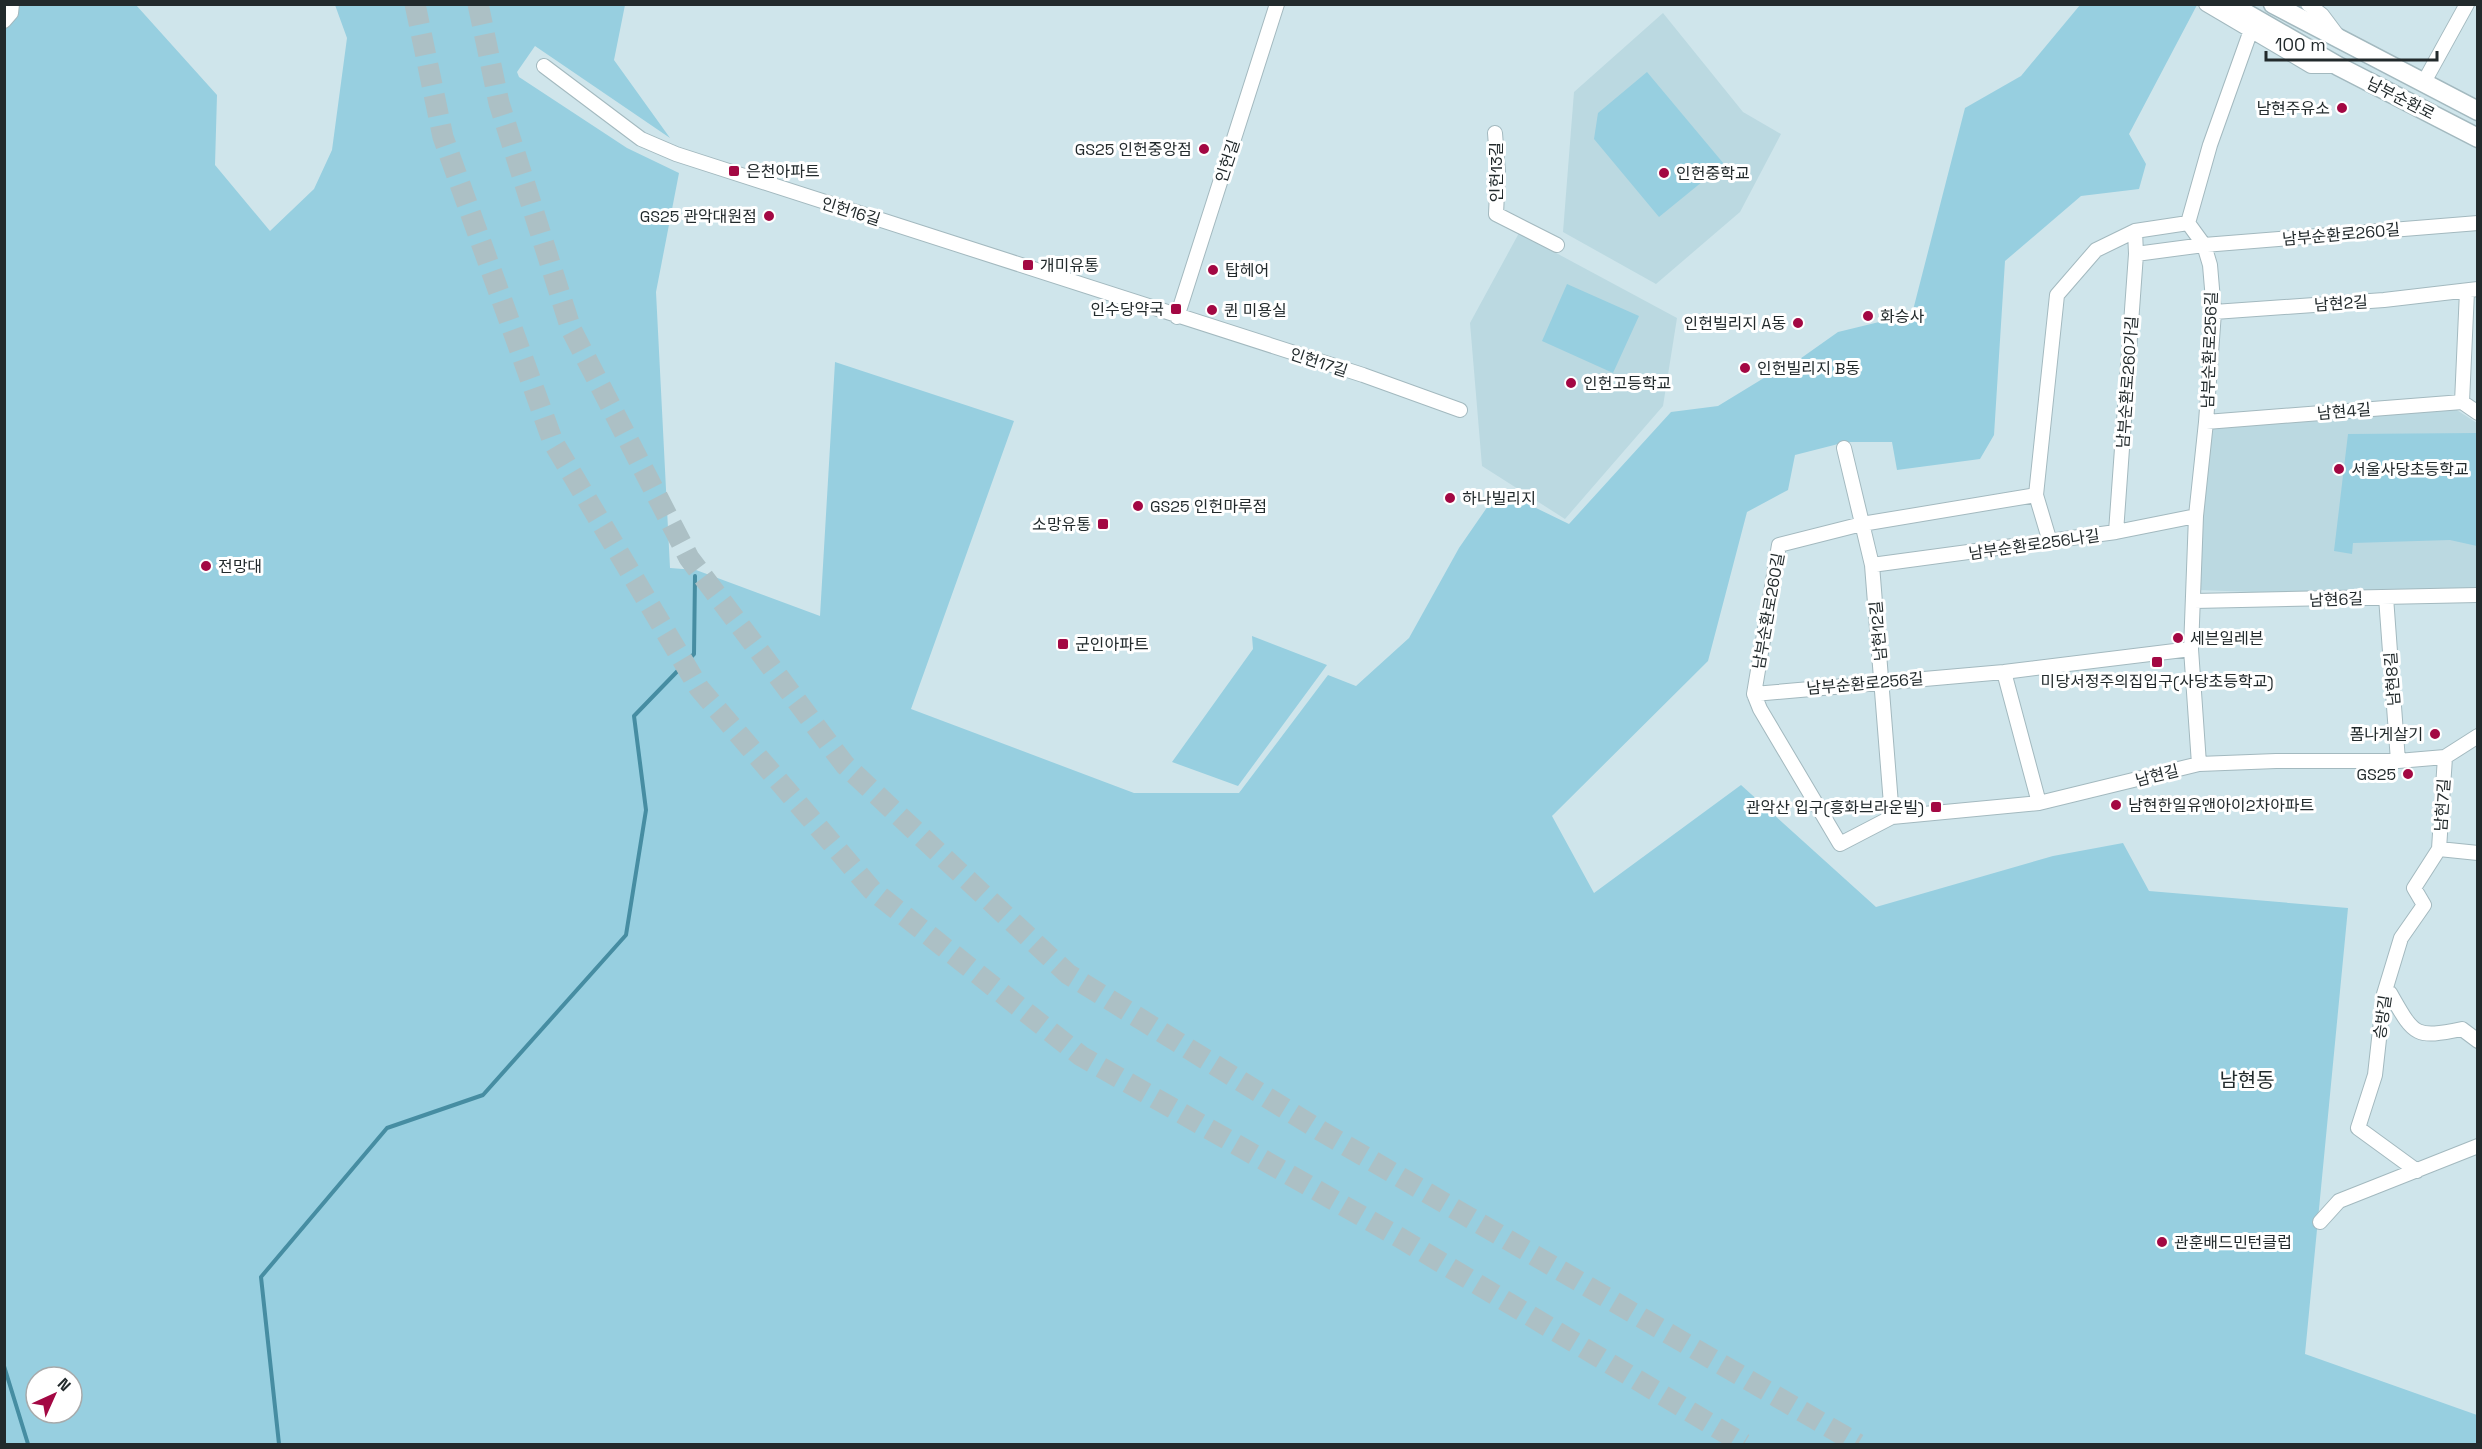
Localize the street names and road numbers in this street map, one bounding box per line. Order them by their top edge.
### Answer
street label: 남부순환로 [2363,72,2439,125]
street label: 인헌길 [1211,137,1244,185]
street label: 인헌13길 [1486,142,1507,202]
street label: 인헌16길 [819,193,883,230]
street label: 남부순환로260길 [2281,219,2401,250]
street label: 남부순환로256길 [2197,291,2222,409]
street label: 남현2길 [2313,291,2369,316]
street label: 남부순환로260가길 [2112,315,2143,449]
street label: 인헌17길 [1287,343,1351,382]
street label: 남현4길 [2316,399,2372,424]
street label: 남부순환로256나길 [1967,525,2101,564]
street label: 남부순환로260길 [1748,551,1789,671]
street label: 남현6길 [2309,588,2363,611]
street label: 남현12길 [1865,600,1892,662]
street label: 남현8길 [2380,651,2405,707]
street label: 남부순환로256길 [1806,668,1924,699]
street label: 남현길 [2133,760,2181,791]
street label: 남현7길 [2430,778,2455,832]
street label: 승방길 [2369,994,2396,1040]

